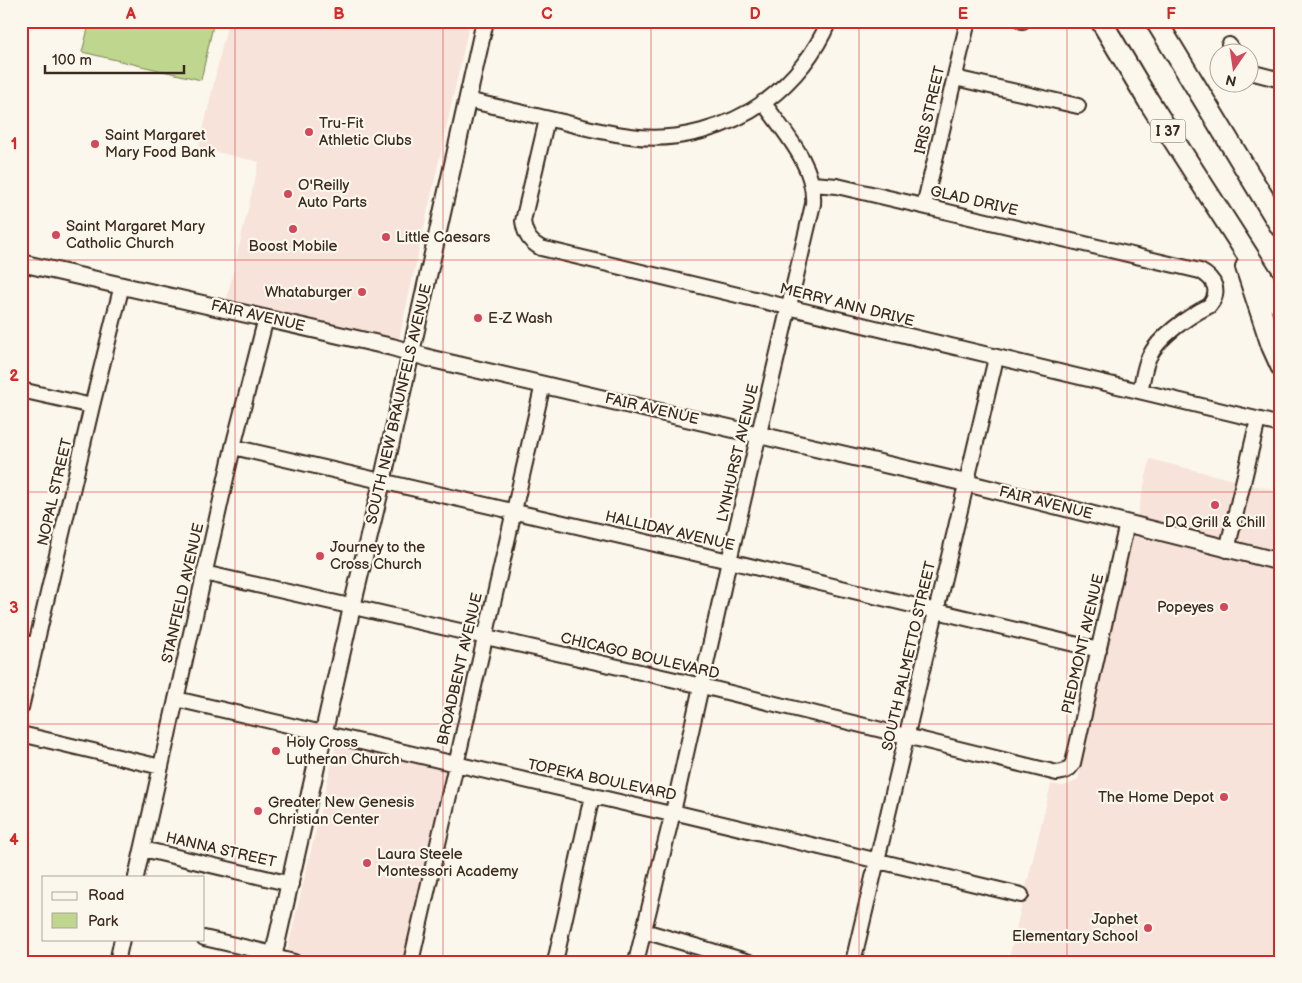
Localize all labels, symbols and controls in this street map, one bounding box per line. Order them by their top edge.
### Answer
text: A [125,5,136,24]
text: B [333,5,345,24]
text: C [541,5,553,24]
text: D [749,5,761,24]
text: E [958,5,968,24]
text: F [1166,5,1176,24]
scale bar [45,42,184,74]
north arrow [1210,42,1260,92]
text: 100 m [52,51,92,70]
street label: IRIS STREET [911,64,949,156]
text: N [1224,71,1238,90]
place label: Tru-Fit Athletic Clubs [319,114,412,150]
road number: I 37 [1150,120,1186,142]
place label: Saint Margaret Mary Food Bank [105,126,216,162]
marker: Tru-Fit Athletic Clubs [303,126,315,138]
text: 1 [11,135,17,154]
marker: Saint Margaret Mary Food Bank [89,138,101,150]
place label: O'Reilly Auto Parts [298,176,367,212]
street label: GLAD DRIVE [928,182,1020,220]
marker: O'Reilly Auto Parts [282,188,294,200]
place label: Saint Margaret Mary Catholic Church [66,217,205,253]
marker: Boost Mobile [287,223,299,235]
place label: Little Caesars [396,228,491,247]
marker: Saint Margaret Mary Catholic Church [50,229,62,241]
marker: Little Caesars [380,231,392,243]
place label: Boost Mobile [249,237,338,256]
street label: MERRY ANN DRIVE [778,279,916,331]
street label: SOUTH NEW BRAUNFELS AVENUE [362,282,436,526]
place label: Whataburger [265,283,353,302]
marker: Whataburger [356,286,368,298]
street label: FAIR AVENUE [209,296,307,336]
place label: E-Z Wash [488,309,552,328]
marker: E-Z Wash [472,312,484,324]
text: 2 [9,367,19,386]
street label: LYNHURST AVENUE [713,382,763,524]
street label: FAIR AVENUE [603,389,701,429]
street label: NOPAL STREET [33,436,77,548]
street label: FAIR AVENUE [997,482,1095,524]
marker: DQ Grill & Chill [1209,499,1221,511]
street label: HALLIDAY AVENUE [603,507,737,555]
place label: DQ Grill & Chill [1165,513,1265,532]
street label: STANFIELD AVENUE [158,521,208,665]
place label: Journey to the Cross Church [330,538,425,574]
marker: Journey to the Cross Church [314,550,326,562]
street label: SOUTH PALMETTO STREET [878,559,940,753]
street label: PIEDMONT AVENUE [1058,572,1108,716]
street label: BROADBENT AVENUE [433,591,487,747]
place label: Popeyes [1157,598,1215,617]
text: 3 [9,599,19,618]
marker: Popeyes [1218,601,1230,613]
street label: CHICAGO BOULEVARD [559,628,721,684]
place label: Holy Cross Lutheran Church [286,733,400,769]
marker: Holy Cross Lutheran Church [270,745,282,757]
street label: TOPEKA BOULEVARD [526,755,678,805]
place label: The Home Depot [1098,788,1214,807]
marker: The Home Depot [1218,791,1230,803]
place label: Greater New Genesis Christian Center [268,793,415,829]
marker: Greater New Genesis Christian Center [252,805,264,817]
street label: HANNA STREET [164,828,278,872]
text: 4 [9,831,19,850]
place label: Laura Steele Montessori Academy [377,845,519,881]
marker: Laura Steele Montessori Academy [361,857,373,869]
legend [42,876,205,940]
text: Road [88,886,124,905]
place label: Japhet Elementary School [1012,910,1138,946]
text: Park [88,912,119,931]
marker: Japhet Elementary School [1142,922,1154,934]

